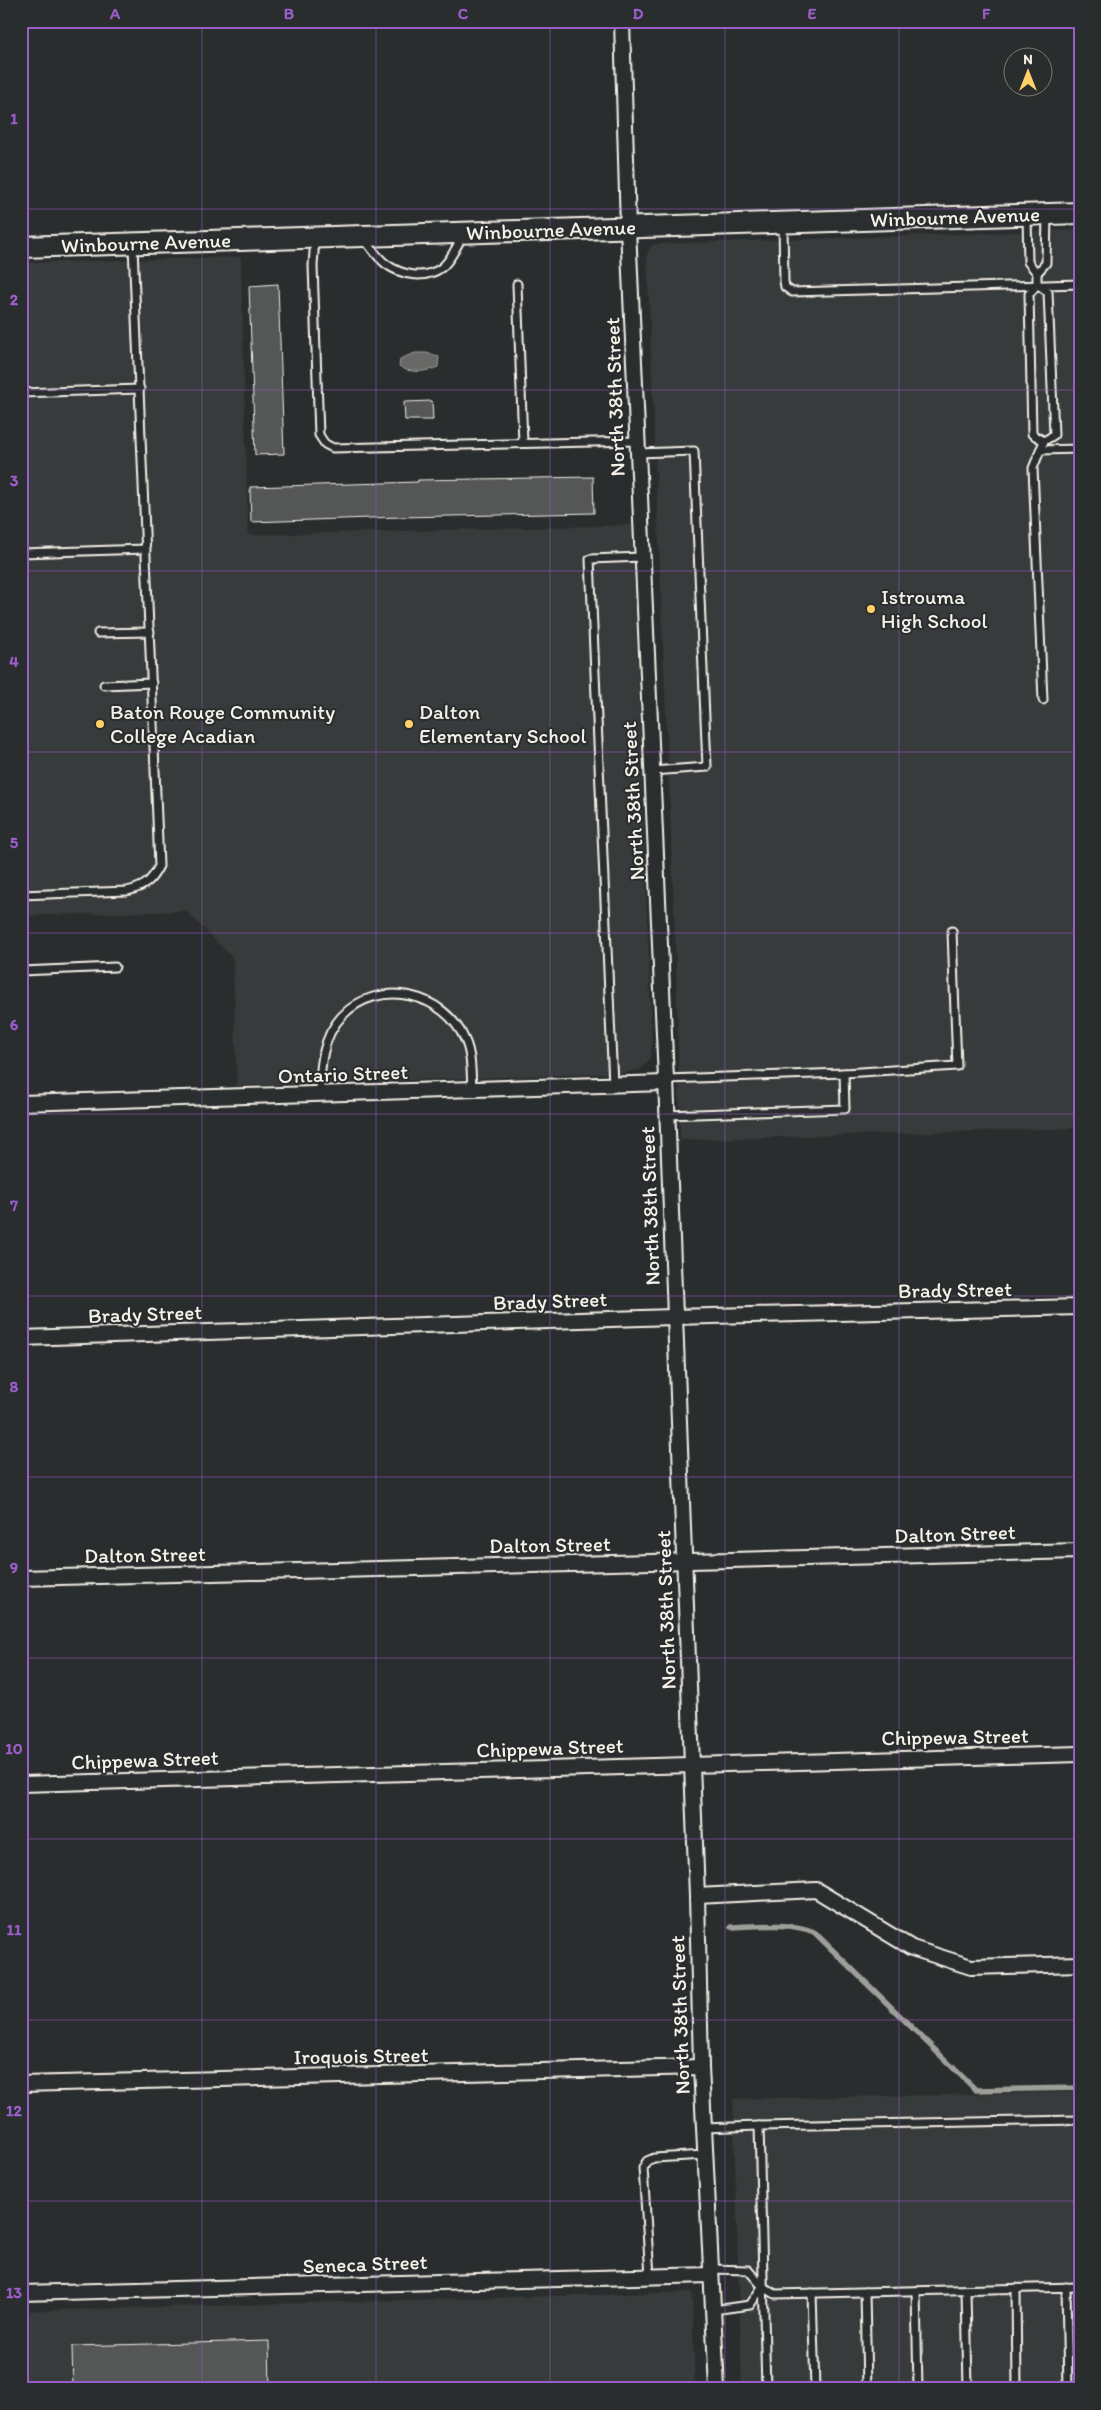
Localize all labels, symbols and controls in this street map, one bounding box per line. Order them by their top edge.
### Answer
text: A [109,4,121,23]
text: B [284,4,295,23]
text: C [458,4,469,23]
text: D [633,4,644,23]
text: E [808,4,817,23]
text: F [982,4,991,23]
north arrow [1004,48,1054,98]
text: N [1023,51,1033,68]
text: 1 [10,109,18,128]
street label: Winbourne Avenue [870,201,1040,232]
street label: Winbourne Avenue [466,214,636,245]
street label: Winbourne Avenue [61,227,231,258]
text: 2 [10,290,19,309]
street label: North 38th Street [599,317,630,477]
text: 3 [10,471,19,490]
place label: Istrouma High School [881,584,988,633]
marker: Istrouma High School [865,603,877,615]
text: 4 [9,652,19,671]
place label: Baton Rouge Community College Acadian [110,699,335,748]
place label: Dalton Elementary School [419,699,587,748]
marker: Baton Rouge Community College Acadian [94,718,106,730]
marker: Dalton Elementary School [403,718,415,730]
street label: North 38th Street [616,721,649,881]
text: 5 [10,833,19,852]
text: 6 [10,1015,19,1034]
street label: Ontario Street [277,1059,409,1088]
street label: North 38th Street [634,1126,665,1286]
text: 7 [9,1196,18,1215]
street label: Brady Street [898,1276,1012,1303]
street label: Brady Street [492,1286,608,1315]
street label: Brady Street [87,1299,203,1328]
text: 8 [10,1377,19,1396]
street label: Dalton Street [894,1519,1016,1548]
street label: North 38th Street [650,1530,681,1690]
street label: Dalton Street [489,1531,611,1558]
street label: Dalton Street [84,1541,206,1568]
text: 9 [10,1558,18,1577]
street label: Chippewa Street [881,1723,1029,1750]
street label: Chippewa Street [476,1732,624,1763]
text: 10 [5,1739,23,1758]
street label: Chippewa Street [71,1744,219,1775]
text: 11 [7,1920,22,1939]
street label: North 38th Street [664,1935,695,2095]
street label: Iroquois Street [293,2042,429,2069]
text: 12 [6,2101,23,2120]
street label: Seneca Street [302,2249,428,2278]
text: 13 [6,2283,22,2302]

